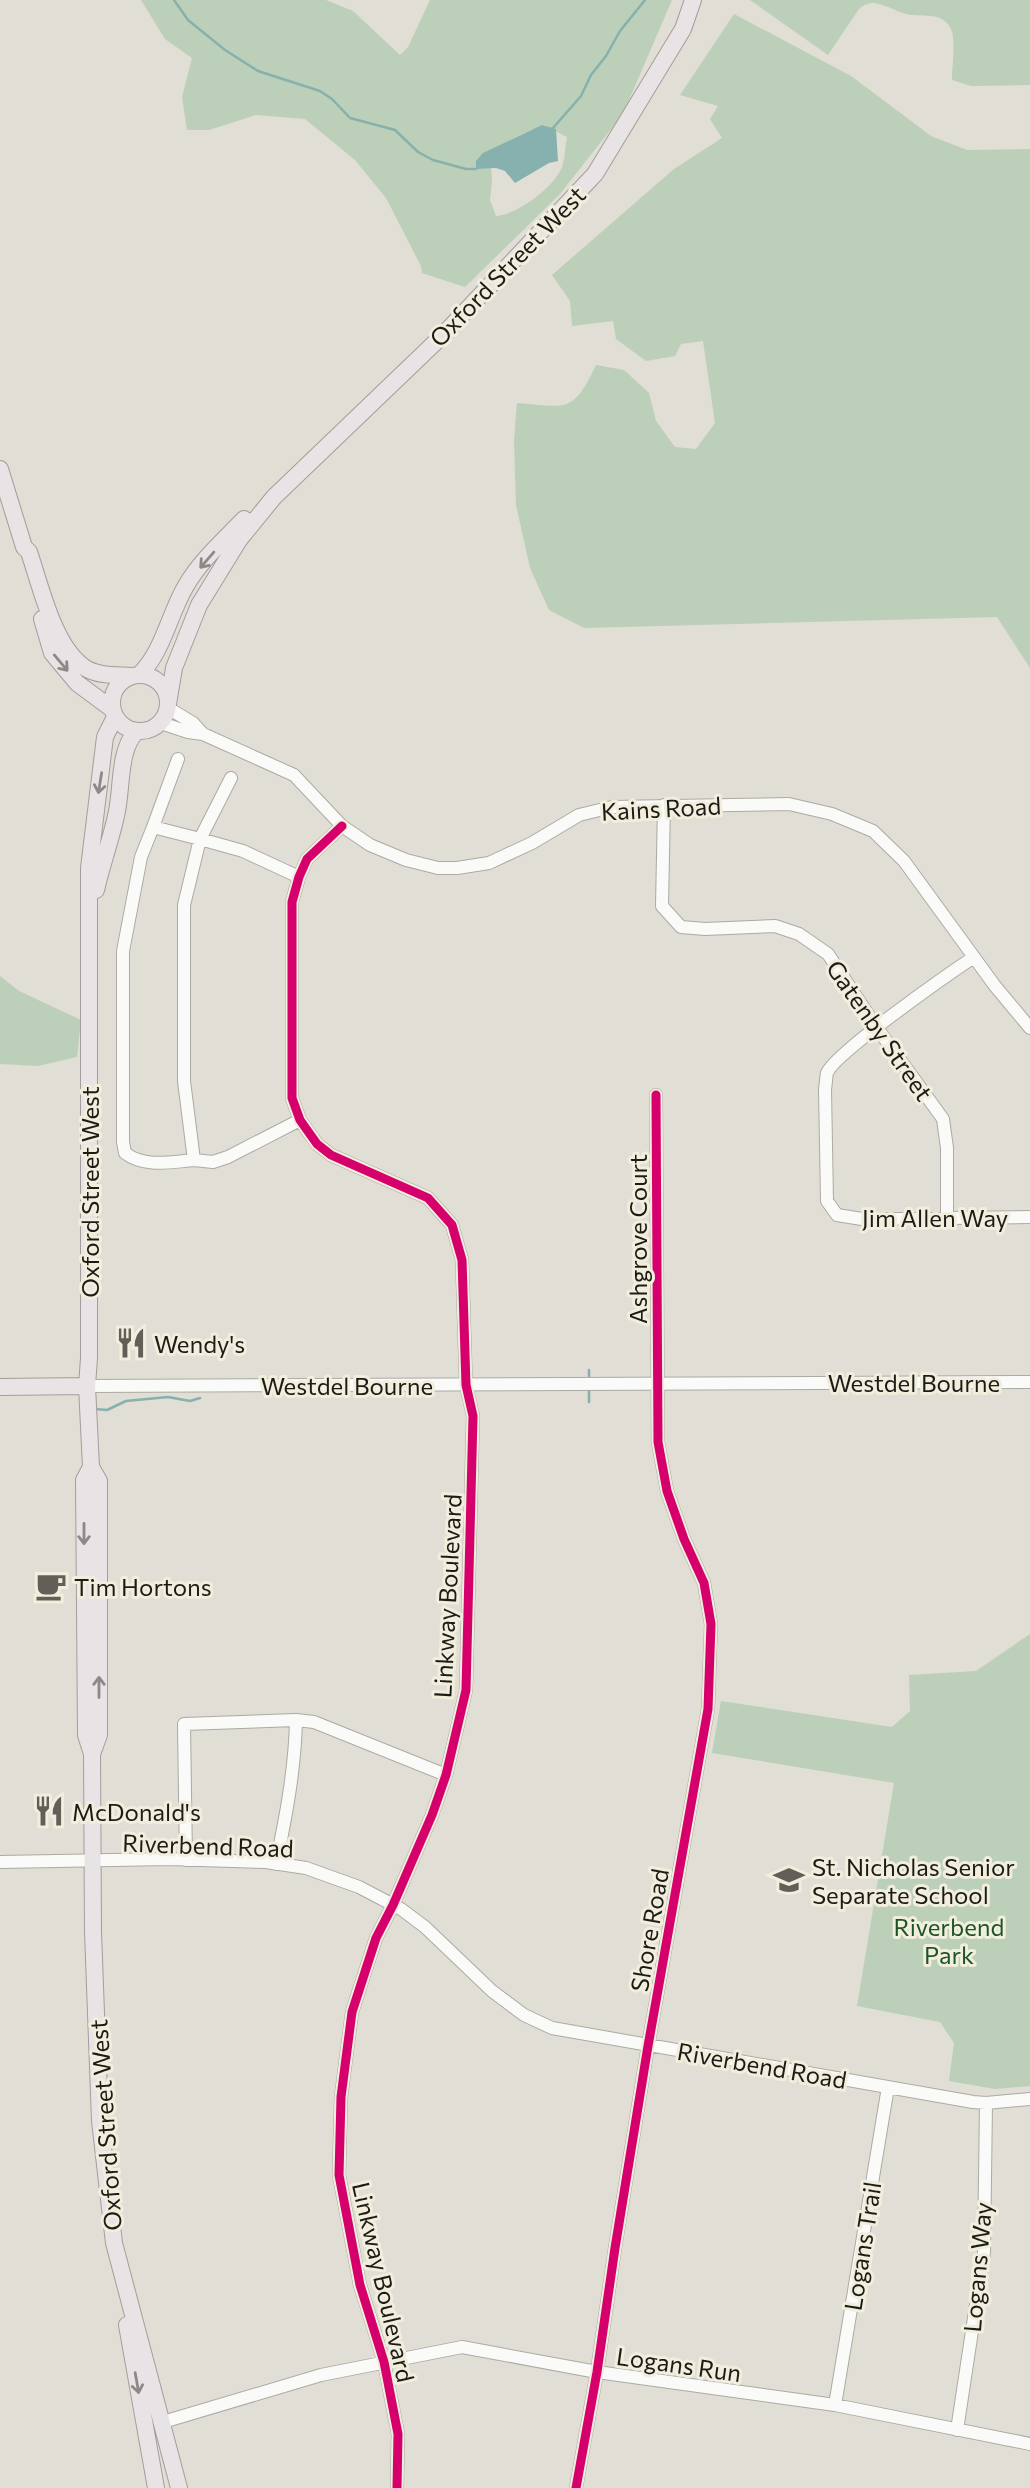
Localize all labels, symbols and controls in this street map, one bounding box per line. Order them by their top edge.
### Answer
street label: Oxford Street West [423,180,591,352]
one-way arrow [199,550,215,568]
one-way arrow [53,654,68,672]
one-way arrow [93,771,106,794]
street label: Kains Road [600,790,722,826]
street label: Gatenby Street [821,954,939,1106]
street label: Oxford Street West [75,1086,104,1298]
street label: Ashgrove Court [623,1154,652,1324]
street label: Jim Allen Way [862,1203,1008,1232]
restaurant icon: Wendy's [114,1326,148,1360]
place label: Wendy's [154,1329,245,1358]
street label: Westdel Bourne [828,1368,1000,1397]
street label: Westdel Bourne [261,1371,433,1400]
street label: Linkway Boulevard [427,1493,467,1699]
one-way arrow [77,1522,91,1545]
cafe icon: Tim Hortons [34,1569,68,1603]
place label: Tim Hortons [74,1572,212,1601]
one-way arrow [92,1675,106,1698]
restaurant icon: McDonald's [32,1794,66,1828]
place label: McDonald's [72,1797,201,1826]
street label: Riverbend Road [122,1828,294,1862]
place label: St. Nicholas Senior Separate School [812,1852,1015,1909]
school or university icon: St. Nicholas Senior Separate School [772,1863,806,1897]
street label: Shore Road [624,1866,674,1994]
park label: Riverbend Park [894,1912,1004,1969]
street label: Oxford Street West [83,2018,127,2232]
street label: Riverbend Road [675,2036,849,2094]
street label: Linkway Boulevard [347,2179,421,2385]
street label: Logans Trail [837,2179,887,2313]
street label: Logans Way [957,2201,997,2333]
street label: Logans Run [615,2341,743,2387]
one-way arrow [131,2371,144,2394]

